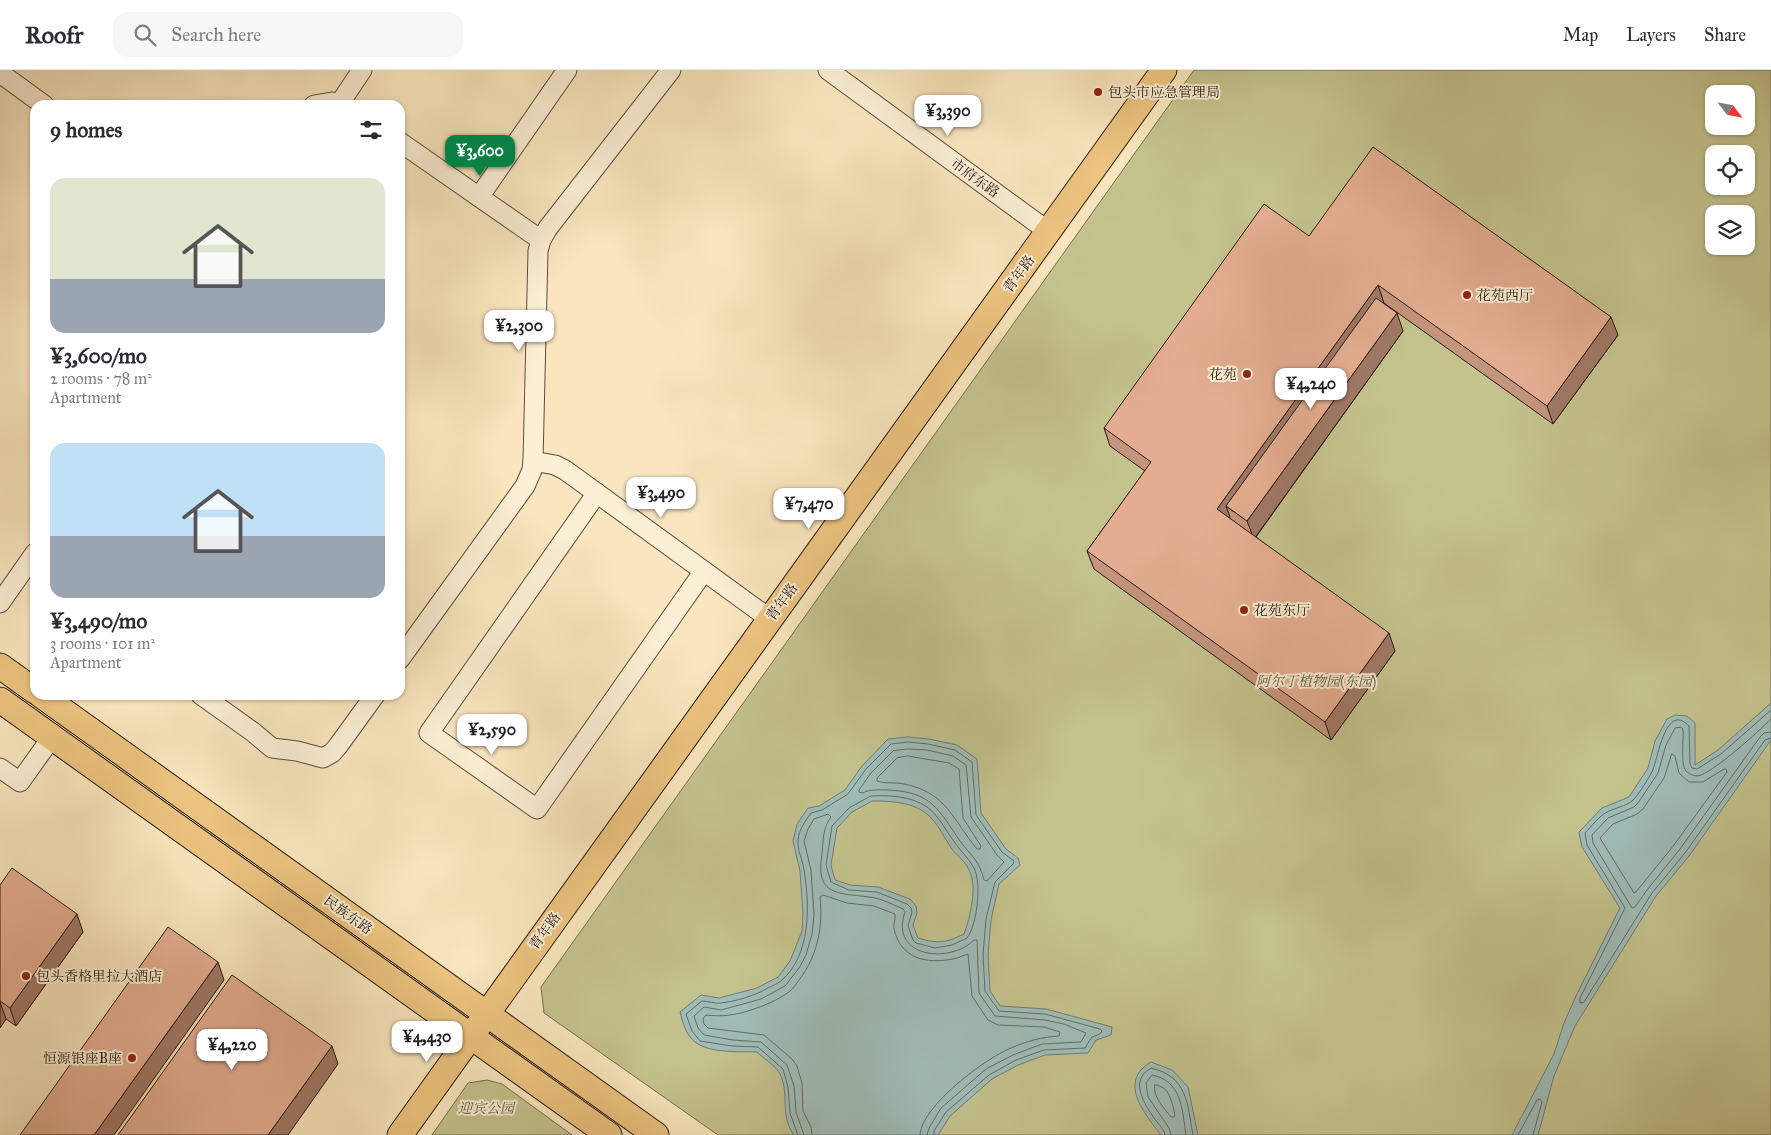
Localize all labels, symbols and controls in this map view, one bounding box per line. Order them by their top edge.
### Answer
search box [113,12,463,57]
text: Roofr [25,20,83,50]
icon: search [131,21,159,49]
text: Search here [171,23,261,46]
text: Map [1563,24,1598,46]
text: Layers [1626,24,1676,46]
text: Share [1704,24,1746,46]
place label: 包头市应急管理局 [1108,84,1220,101]
north arrow [1705,85,1755,135]
map controls [1705,85,1755,255]
marker: 包头市应急管理局 [1092,86,1104,98]
pin: ¥3,390 [907,94,989,137]
text: ¥3,390 [925,101,971,120]
icon: filters [357,116,385,144]
text: 9 homes [50,117,122,143]
pin: ¥3,600 [439,134,521,177]
text: ¥3,600 [456,141,504,160]
button: locate [1705,145,1755,195]
street label: 市府东路 [947,155,1003,201]
button: layers [1705,205,1755,255]
icon: home [173,211,263,301]
street label: 青年路 [1000,252,1038,296]
place label: 花苑西厅 [1477,287,1533,304]
marker: 花苑西厅 [1461,289,1473,301]
pin: ¥2,300 [478,310,560,352]
text: ¥2,300 [495,316,543,335]
text: ¥3,600/mo [50,343,147,369]
place label: 花苑 [1209,366,1237,383]
marker: 花苑 [1241,368,1253,380]
pin: ¥4,240 [1270,368,1352,410]
text: 2 rooms · 78 m² [50,369,152,388]
text: ¥4,240 [1286,374,1336,393]
text: Apartment [50,388,122,407]
icon: home [173,476,263,566]
pin: ¥3,490 [620,476,702,519]
text: ¥3,490 [637,483,685,502]
pin: ¥7,470 [768,488,850,530]
text: ¥7,470 [784,494,834,513]
street label: 青年路 [763,580,801,624]
place label: 花苑东厅 [1254,602,1310,619]
marker: 花苑东厅 [1238,604,1250,616]
text: ¥3,490/mo [50,608,147,634]
text: 3 rooms · 101 m² [50,634,155,653]
text: Apartment [50,653,122,672]
park label: 阿尔丁植物园(东园) [1256,673,1376,691]
pin: ¥2,590 [451,714,533,756]
text: ¥2,590 [468,720,516,739]
street label: 民族东路 [320,892,376,938]
street label: 青年路 [526,909,564,953]
place label: 包头香格里拉大酒店 [36,968,162,985]
marker: 包头香格里拉大酒店 [20,970,32,982]
pin: ¥4,430 [386,1020,468,1063]
text: ¥4,430 [403,1027,451,1046]
pin: ¥4,220 [191,1028,273,1071]
text: ¥4,220 [208,1035,256,1054]
place label: 恒源银座B座 [43,1050,122,1067]
marker: 恒源银座B座 [126,1052,138,1064]
park label: 迎宾公园 [458,1100,516,1117]

